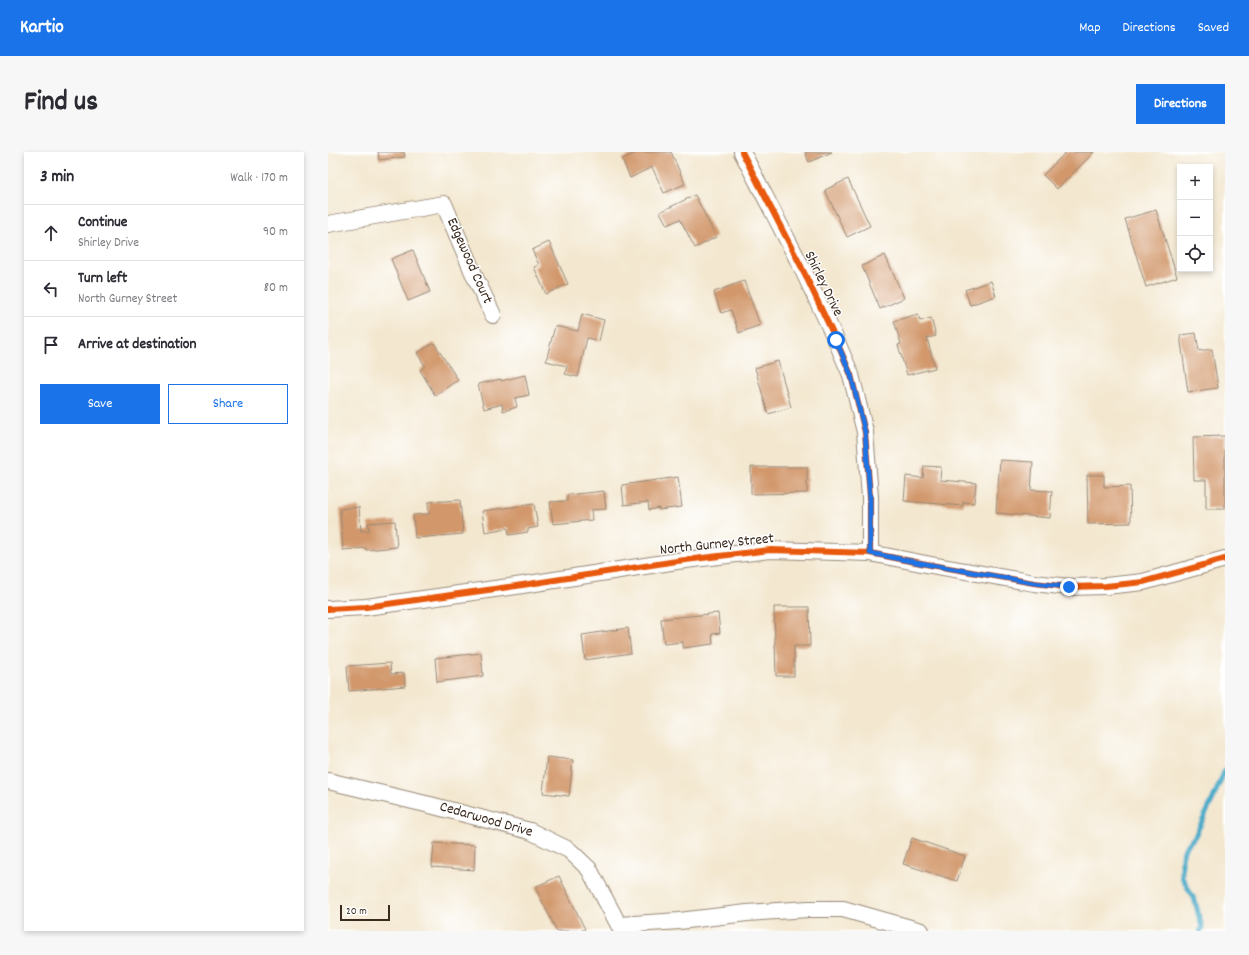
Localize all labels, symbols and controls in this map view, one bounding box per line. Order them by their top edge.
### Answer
text: Kartio [20,15,64,42]
text: Map [1079,18,1101,38]
text: Directions [1123,18,1176,38]
text: Saved [1198,18,1229,38]
text: Find us [24,84,98,124]
button: Directions [1136,84,1225,124]
map controls [1177,164,1213,272]
button: + [1177,164,1213,200]
text: 3 min [40,166,74,190]
text: Walk · 170 m [230,169,288,188]
button: − [1177,200,1213,236]
text: Continue [78,212,127,234]
street label: Edgewood Court [440,214,498,308]
icon: ahead [40,222,62,244]
text: 90 m [263,223,288,242]
text: Shirley Drive [78,234,139,253]
button: locate [1177,236,1213,272]
street label: Shirley Drive [798,248,848,321]
text: Turn left [78,268,127,290]
icon: left [40,278,62,300]
text: 80 m [264,279,288,298]
text: North Gurney Street [78,290,177,309]
route start [827,331,845,349]
icon: arrive [40,334,62,356]
text: Arrive at destination [78,334,196,356]
button: Save [40,384,160,424]
button: Share [168,384,288,424]
street label: North Gurney Street [659,528,776,562]
route end [1060,578,1078,596]
street label: Cedarwood Drive [437,796,536,844]
scale bar [340,903,390,922]
text: 20 m [346,904,367,920]

